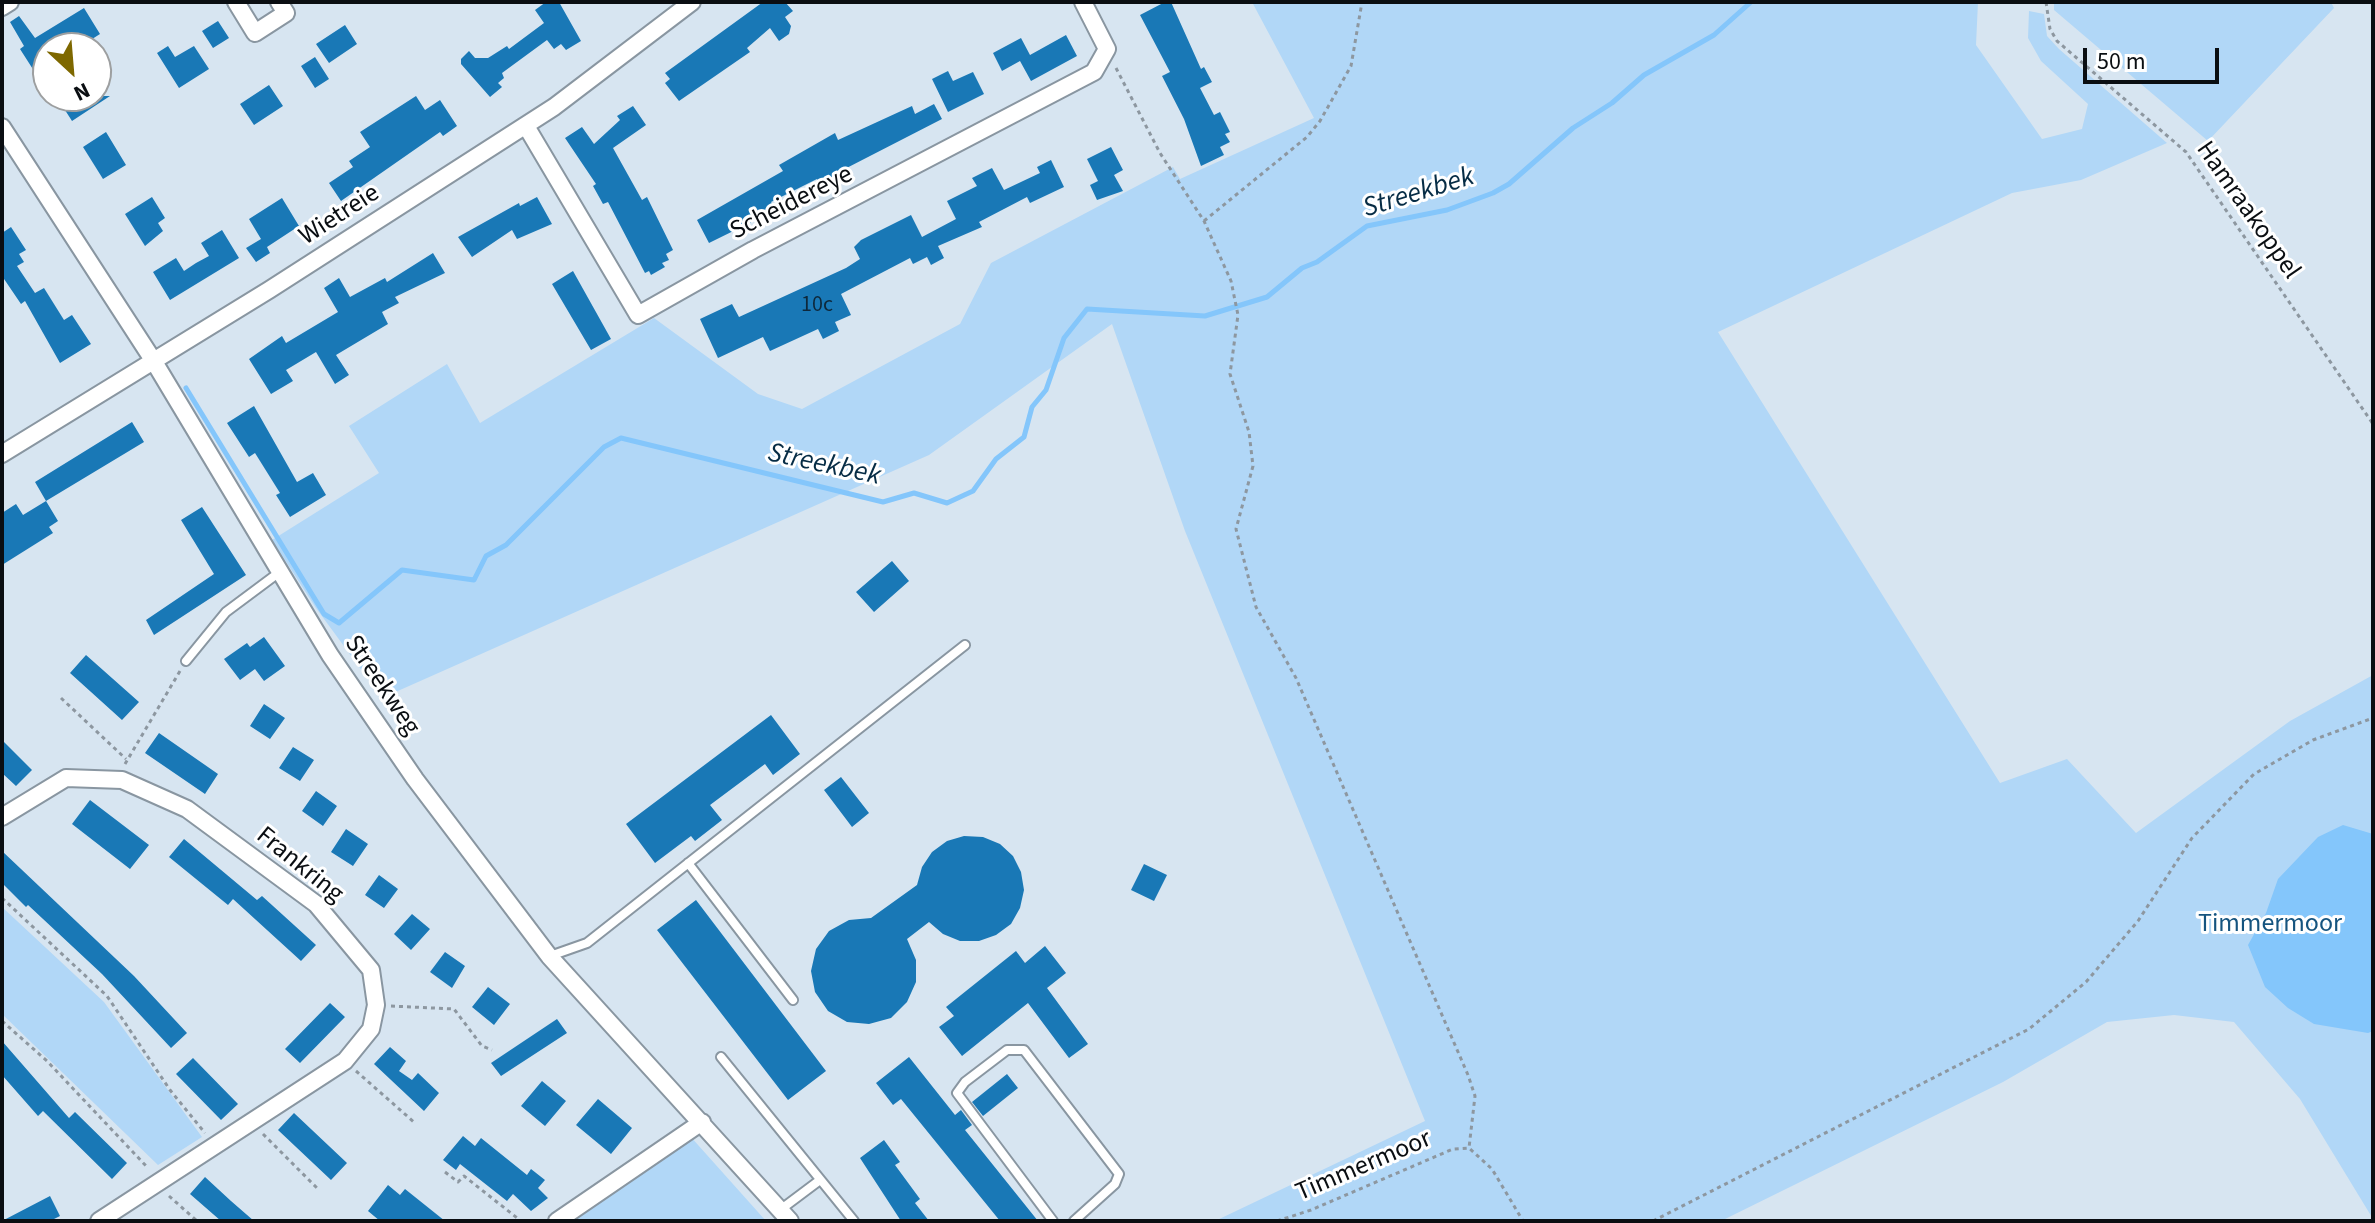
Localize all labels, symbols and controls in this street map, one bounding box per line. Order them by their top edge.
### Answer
north arrow [32,32,112,112]
scale bar [2087,32,2223,82]
text: 50 m [2097,44,2146,79]
text: N [68,74,95,109]
street label: Hamraakoppel [2188,136,2306,286]
street label: Scheidereye [726,160,858,248]
water label: Streekbek [1359,161,1479,227]
street label: Wietreie [294,179,386,253]
house number: 10c [801,293,833,319]
water label: Streekbek [764,438,884,494]
street label: Streekweg [336,630,426,742]
street label: Frankring [249,821,349,911]
park label: Timmermoor [2198,909,2342,941]
street label: Timmermoor [1292,1124,1436,1210]

